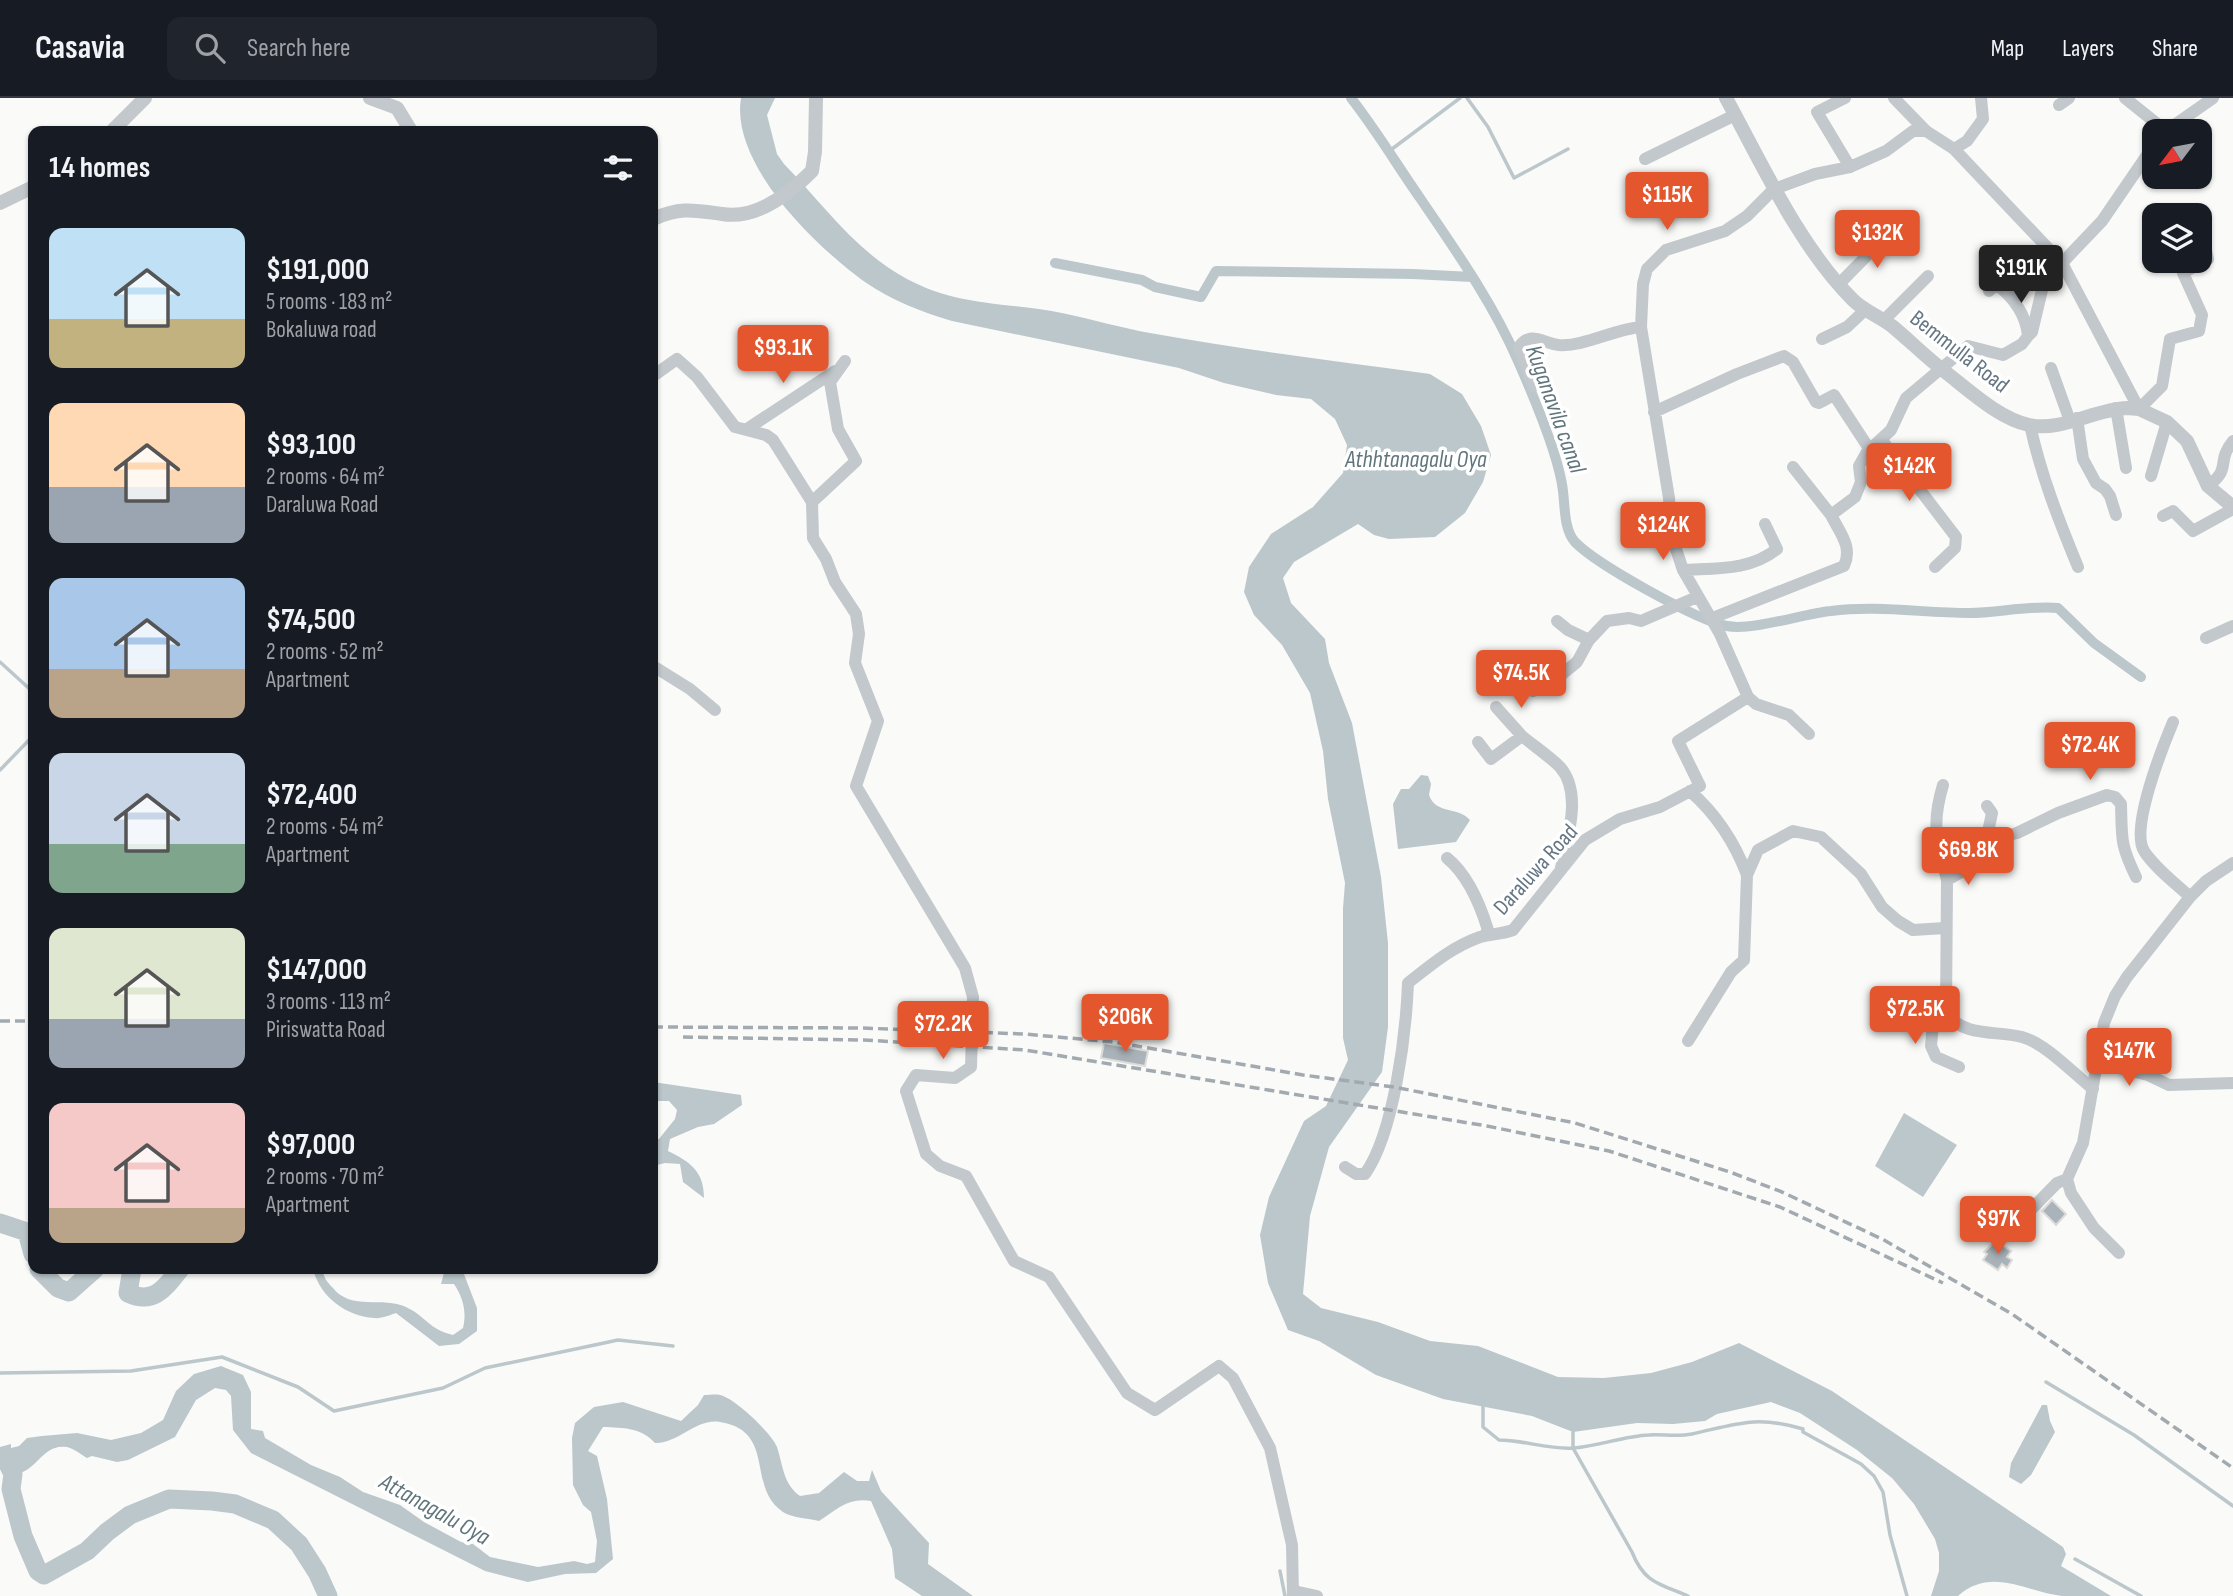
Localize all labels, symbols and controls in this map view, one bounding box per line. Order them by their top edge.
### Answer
search box [167,17,657,80]
text: Casavia [35,28,125,68]
icon: search [191,29,229,67]
text: Search here [247,33,350,64]
text: Map [1991,34,2024,63]
text: Layers [2062,34,2114,63]
text: Share [2152,34,2198,63]
north arrow [2142,119,2212,189]
map controls [2142,119,2212,273]
icon: filters [599,149,637,187]
text: 14 homes [49,150,150,186]
pin: $115K [1618,172,1716,232]
text: $115K [1641,181,1693,209]
button: layers [2142,203,2212,273]
pin: $132K [1828,211,1926,270]
text: $132K [1851,219,1903,247]
pin: $191K [1972,246,2070,305]
text: $191,000 [266,252,369,288]
text: $191K [1995,254,2047,282]
icon: home [105,256,189,340]
text: 5 rooms · 183 m² [266,288,392,316]
street label: Bemmulla Road [1904,304,2015,399]
text: Bokaluwa road [266,316,377,344]
pin: $93.1K [726,326,840,385]
text: $93.1K [754,334,812,362]
water label: Kuganavila canal [1519,341,1592,478]
text: $93,100 [266,427,356,463]
icon: home [105,431,189,515]
pin: $142K [1860,444,1958,503]
water label: Athhtanagalu Oya [1344,445,1487,474]
text: $142K [1882,452,1936,480]
text: 2 rooms · 64 m² [266,463,385,491]
text: Daraluwa Road [266,491,378,519]
pin: $124K [1614,503,1712,562]
text: $124K [1636,511,1690,539]
text: $74,500 [266,602,356,638]
icon: home [105,606,189,690]
text: 2 rooms · 52 m² [266,638,384,666]
pin: $74.5K [1464,650,1578,710]
text: $74.5K [1492,659,1550,687]
text: Apartment [266,666,350,694]
pin: $72.4K [2033,722,2147,782]
text: $72.4K [2060,731,2120,759]
text: $72,400 [266,777,357,813]
icon: home [105,781,189,865]
text: 2 rooms · 54 m² [266,813,384,841]
street label: Daraluwa Road [1488,819,1584,921]
pin: $69.8K [1911,828,2025,887]
text: $69.8K [1938,836,1998,864]
text: Apartment [266,841,350,869]
text: $147,000 [266,952,367,988]
icon: home [105,956,189,1040]
pin: $72.5K [1858,986,1972,1046]
text: 3 rooms · 113 m² [266,988,391,1016]
pin: $206K [1076,995,1174,1054]
text: $72.5K [1886,995,1944,1023]
pin: $72.2K [886,1002,1000,1061]
text: $206K [1098,1003,1152,1031]
text: $72.2K [914,1010,972,1038]
text: Piriswatta Road [266,1016,385,1044]
pin: $147K [2080,1028,2178,1088]
text: $147K [2103,1037,2155,1065]
text: $97,000 [266,1127,355,1163]
icon: home [105,1131,189,1215]
text: 2 rooms · 70 m² [266,1163,384,1191]
text: Apartment [266,1191,350,1219]
pin: $97K [1957,1196,2039,1256]
text: $97K [1976,1205,2020,1233]
water label: Attanagalu Oya [374,1467,495,1552]

